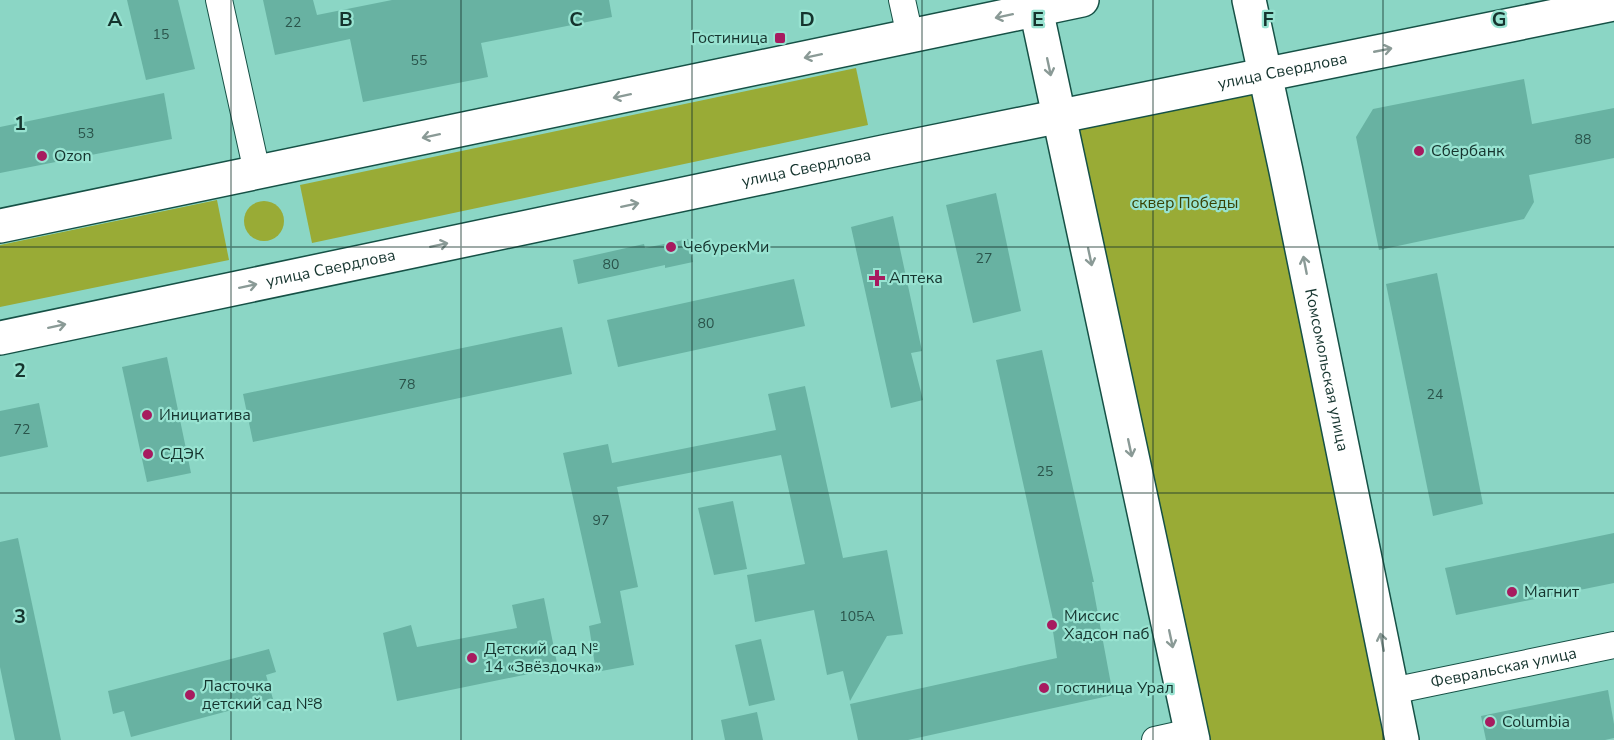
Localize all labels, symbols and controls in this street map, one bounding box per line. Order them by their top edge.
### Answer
text: A [108,6,123,33]
text: B [339,6,353,33]
text: C [569,6,583,33]
text: D [799,6,815,33]
text: E [1032,6,1044,33]
text: F [1262,6,1274,33]
text: G [1492,6,1506,33]
one-way arrow [995,11,1014,22]
house number: 22 [285,13,301,32]
house number: 15 [153,25,169,44]
place label: Гостиница [691,27,768,49]
marker: Гостиница [773,31,787,45]
one-way arrow [1373,44,1393,55]
street label: улица Свердлова [1216,47,1349,95]
house number: 55 [411,51,427,70]
one-way arrow [804,51,823,62]
one-way arrow [1044,56,1055,76]
one-way arrow [613,91,632,102]
text: 1 [14,110,26,137]
house number: 53 [78,124,94,143]
house number: 88 [1575,130,1591,149]
one-way arrow [422,131,442,142]
place label: Сбербанк [1431,140,1505,162]
street label: улица Свердлова [740,144,873,193]
marker: Сбербанк [1412,144,1426,158]
place label: Ozon [54,145,92,167]
marker: Ozon [35,149,49,163]
park label: сквер Победы [1131,192,1239,214]
one-way arrow [619,199,639,210]
place label: ЧебурекМи [683,236,769,258]
one-way arrow [429,239,448,251]
marker: ЧебурекМи [664,240,678,254]
street label: улица Свердлова [264,244,397,293]
one-way arrow [1084,248,1096,267]
house number: 27 [976,249,992,268]
house number: 80 [603,255,619,274]
one-way arrow [1299,256,1310,275]
place label: Аптека [889,267,943,289]
marker: Аптека [870,271,884,285]
one-way arrow [238,280,257,291]
street label: Комсомольская улица [1299,287,1354,453]
house number: 80 [698,314,714,333]
one-way arrow [47,320,67,331]
text: 2 [14,357,26,384]
house number: 78 [399,375,415,394]
house number: 24 [1427,385,1443,404]
place label: Инициатива [159,404,251,426]
marker: Инициатива [140,408,154,422]
house number: 72 [14,420,30,439]
one-way arrow [1125,438,1137,457]
place label: СДЭК [160,443,205,465]
marker: СДЭК [141,447,155,461]
house number: 25 [1037,462,1053,481]
house number: 97 [593,511,609,530]
place label: Магнит [1524,581,1580,603]
marker: Магнит [1505,585,1519,599]
text: 3 [14,603,26,630]
place label: Миссис Хадсон паб [1064,605,1150,645]
house number: 105А [839,607,875,626]
marker: Миссис Хадсон паб [1045,618,1059,632]
one-way arrow [1166,628,1177,648]
one-way arrow [1376,632,1387,652]
place label: Детский сад № 14 «Звёздочка» [484,638,602,678]
street label: Февральская улица [1428,642,1579,694]
marker: Детский сад № 14 «Звёздочка» [465,651,479,665]
place label: Ласточка детский сад №8 [202,675,323,715]
place label: гостиница Урал [1056,677,1174,699]
marker: гостиница Урал [1037,681,1051,695]
marker: Ласточка детский сад №8 [183,688,197,702]
place label: Columbia [1502,711,1570,733]
marker: Columbia [1483,715,1497,729]

